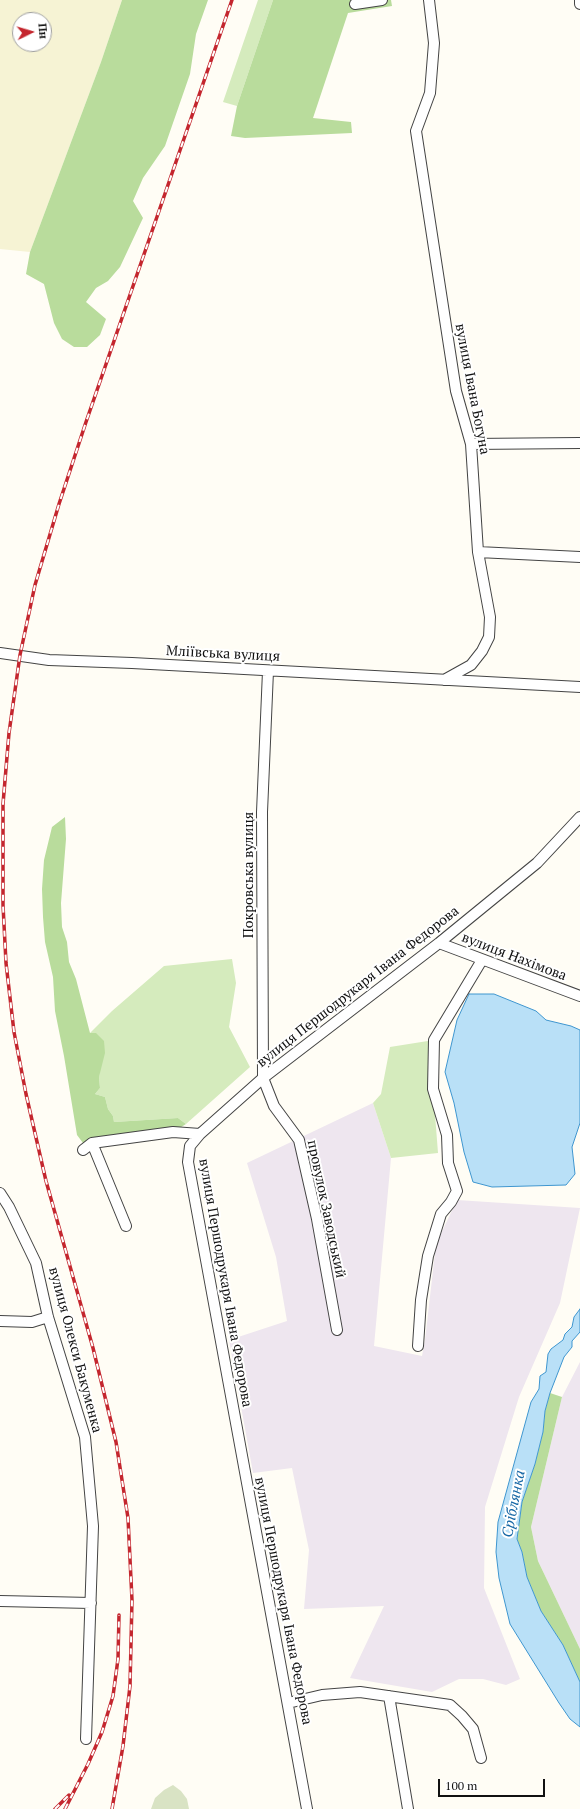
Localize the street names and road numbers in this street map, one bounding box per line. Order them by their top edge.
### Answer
street label: вулиця Івана Богуна [451,322,493,456]
street label: Мліївська вулиця [166,643,280,665]
street label: Покровська вулиця [241,812,257,938]
street label: вулиця Першодрукаря Івана Федорова [254,903,462,1071]
street label: вулиця Нахімова [459,929,569,985]
street label: провулок Заводський [303,1138,349,1280]
street label: вулиця Першодрукаря Івана Федорова [195,1157,255,1409]
street label: вулиця Олекси Бакуменка [45,1265,105,1435]
street label: вулиця Першодрукаря Івана Федорова [251,1476,315,1726]

